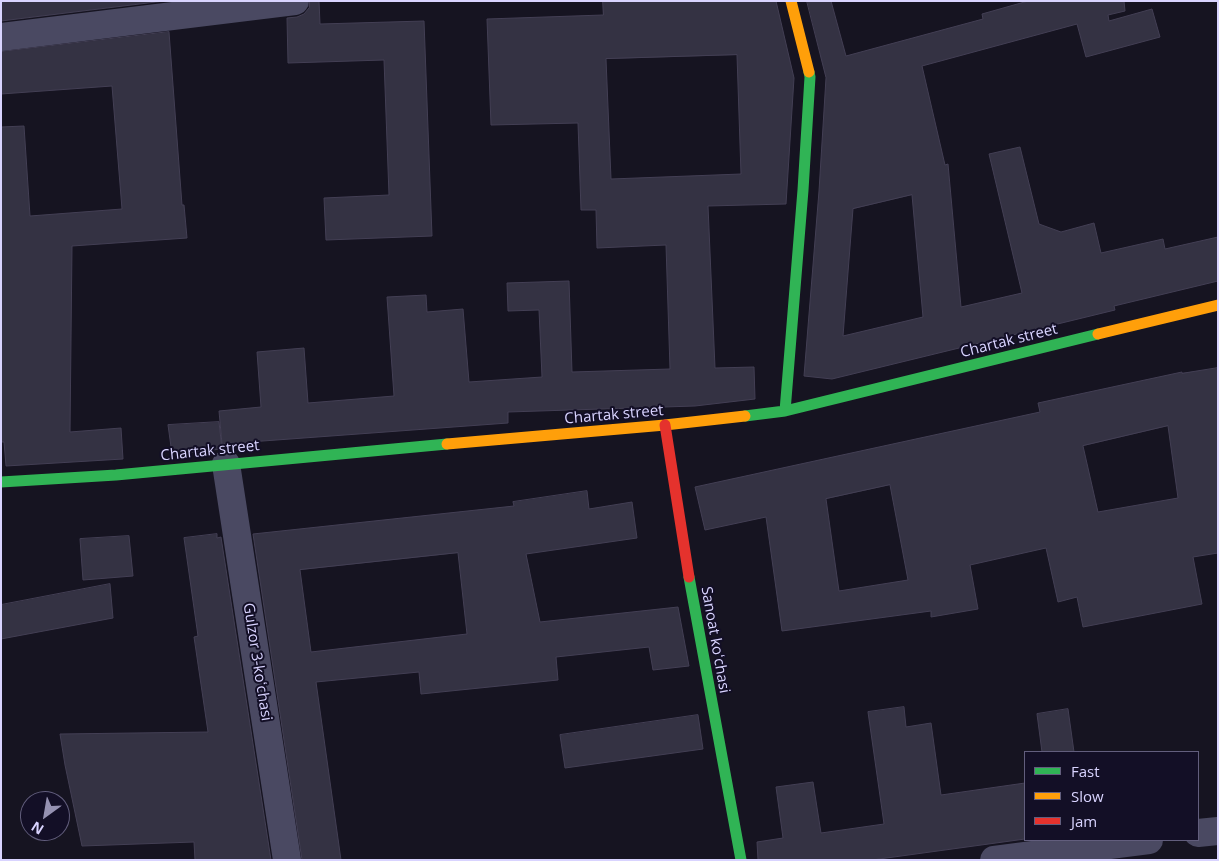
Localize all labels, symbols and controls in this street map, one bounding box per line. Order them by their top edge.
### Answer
street label: Chartak street [959,320,1059,362]
street label: Chartak street [564,402,664,428]
street label: Chartak street [160,437,260,465]
street label: Sanoat koʻchasi [697,585,733,695]
street label: Gulzor 3-koʻchasi [239,602,275,722]
legend [1024,751,1199,841]
text: Fast [1071,761,1100,781]
text: Slow [1071,786,1104,806]
north arrow [20,791,70,841]
text: Jam [1071,811,1097,831]
text: N [27,817,47,839]

